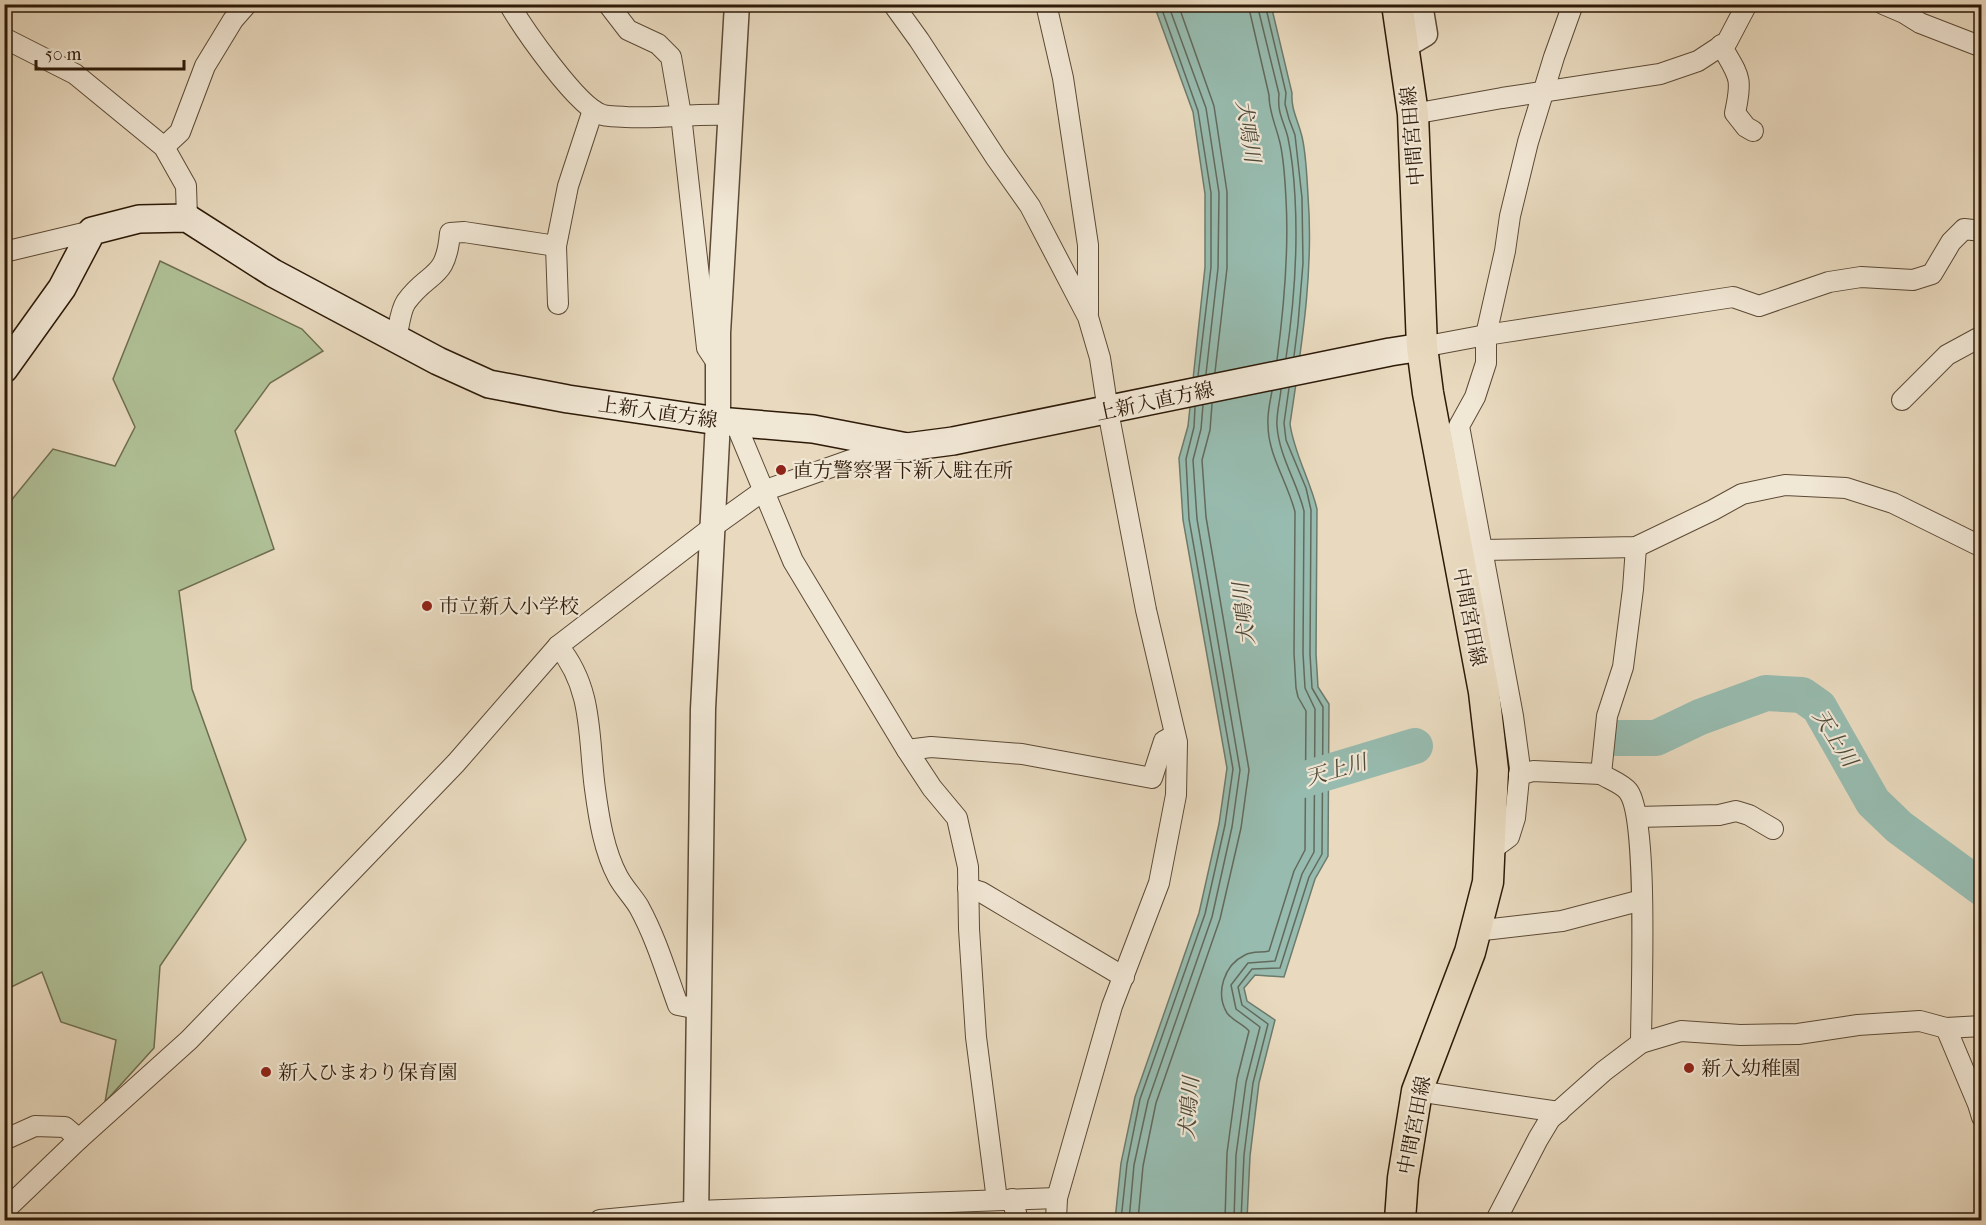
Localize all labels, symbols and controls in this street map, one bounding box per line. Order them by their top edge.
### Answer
scale bar [36,33,184,71]
text: 50 m [45,44,82,65]
street label: 中間宮田線 [1397,85,1428,187]
water label: 犬鳴川 [1231,98,1265,166]
street label: 上新入直方線 [1094,378,1216,425]
street label: 上新入直方線 [597,393,719,432]
place label: 直方警察署下新入駐在所 [793,459,1013,482]
marker: 直方警察署下新入駐在所 [774,463,788,477]
street label: 中間宮田線 [1449,566,1490,668]
water label: 犬鳴川 [1229,579,1259,647]
place label: 市立新入小学校 [439,595,579,618]
marker: 市立新入小学校 [420,599,434,613]
water label: 天上川 [1808,705,1863,773]
water label: 天上川 [1302,749,1372,790]
place label: 新入幼稚園 [1701,1057,1801,1080]
place label: 新入ひまわり保育園 [278,1061,458,1084]
marker: 新入幼稚園 [1682,1061,1696,1075]
marker: 新入ひまわり保育園 [259,1065,273,1079]
water label: 犬鳴川 [1175,1074,1203,1140]
street label: 中間宮田線 [1394,1074,1435,1176]

